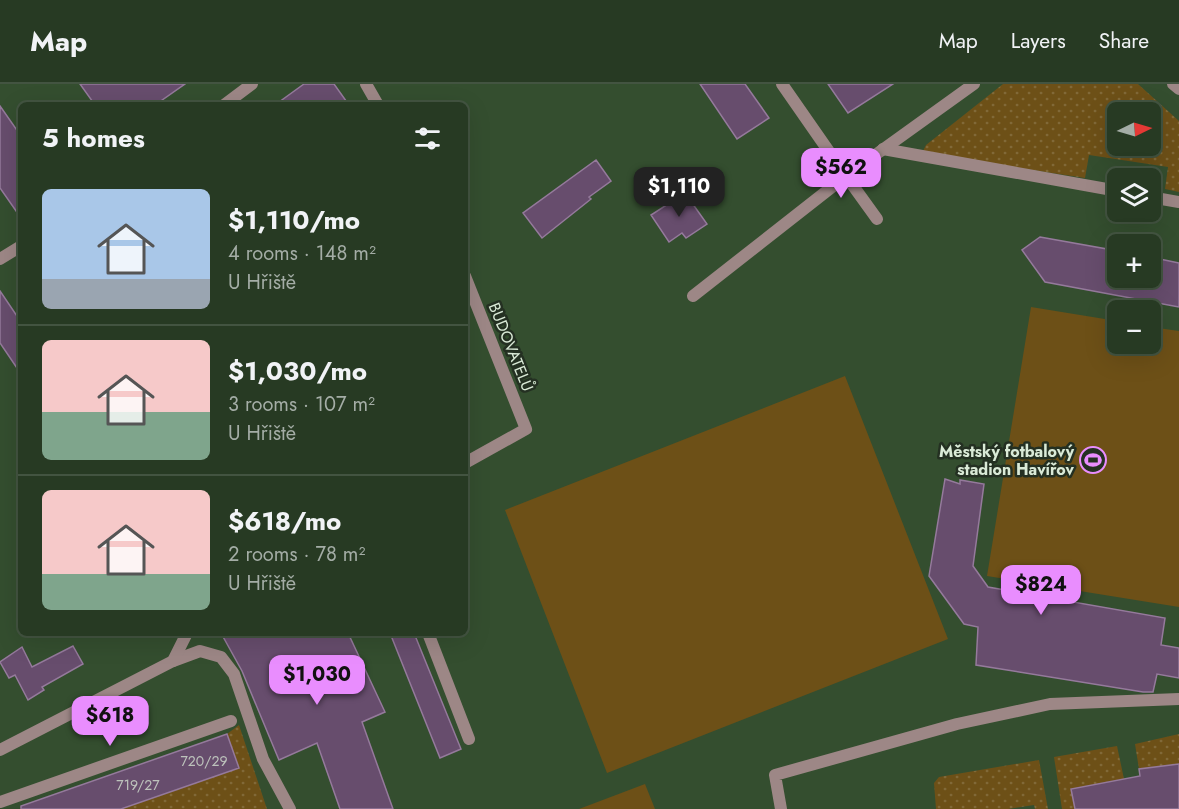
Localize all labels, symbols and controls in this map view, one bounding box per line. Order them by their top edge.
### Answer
text: Map [30,21,87,62]
text: Map [939,26,978,56]
text: Layers [1011,26,1066,56]
text: Share [1099,26,1149,56]
north arrow [1107,102,1161,156]
map controls [1107,102,1161,354]
text: 5 homes [42,119,145,157]
icon: filters [411,122,444,155]
pin: $562 [805,148,877,199]
text: $562 [815,153,867,182]
pin: $1,110 [630,167,728,218]
button: layers [1107,168,1161,222]
text: $1,110 [648,172,710,201]
text: $1,110/mo [228,201,360,239]
icon: home [90,213,162,285]
button: + [1107,234,1161,288]
text: 4 rooms · 148 m² [228,239,376,268]
text: U Hřiště [228,268,296,297]
street label: BUDOVATELŮ [483,299,539,395]
button: − [1107,300,1161,354]
text: $1,030/mo [228,352,367,390]
icon: home [90,364,162,436]
text: 3 rooms · 107 m² [228,390,375,419]
text: U Hřiště [228,419,296,448]
place label: Městský fotbalový stadion Havířov [939,440,1075,481]
sports icon: Městský fotbalový stadion Havířov [1078,445,1108,475]
text: $618/mo [228,502,341,540]
icon: home [90,514,162,586]
text: 2 rooms · 78 m² [228,540,365,569]
pin: $824 [1005,565,1077,616]
text: U Hřiště [228,569,296,598]
text: $824 [1015,570,1067,599]
pin: $1,030 [268,655,366,706]
text: $1,030 [283,660,351,689]
pin: $618 [74,696,146,747]
text: $618 [86,701,134,730]
house number: 720/29 [181,751,227,771]
house number: 719/27 [116,775,160,795]

